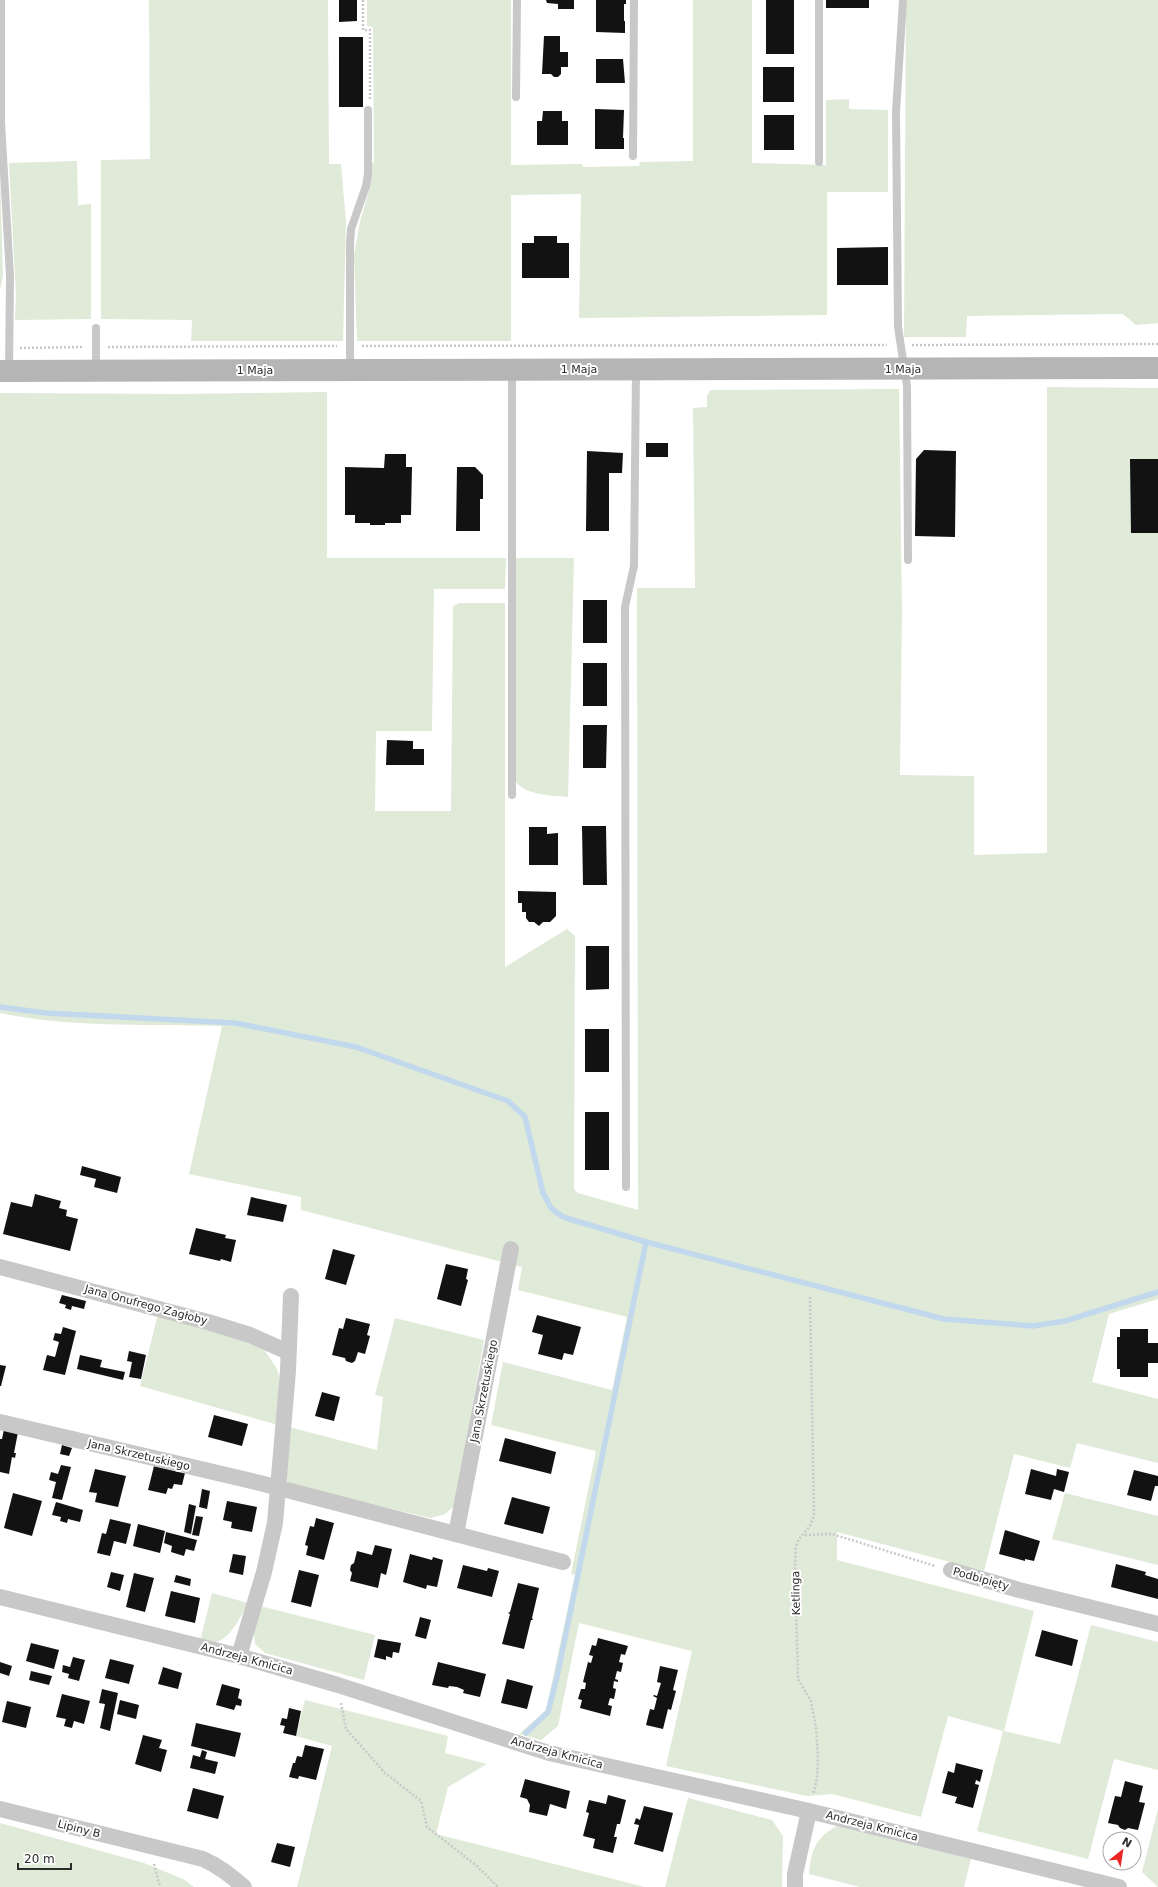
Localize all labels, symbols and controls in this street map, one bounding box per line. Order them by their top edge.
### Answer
street label: 1 Maja [561,363,597,376]
street label: 1 Maja [885,363,921,376]
street label: 1 Maja [237,364,273,377]
street label: Jana Onufrego Zagłoby [82,1282,209,1328]
street label: Jana Skrzetuskiego [467,1338,500,1445]
street label: Jana Skrzetuskiego [86,1437,192,1473]
street label: Podbipięty [952,1565,1011,1593]
street label: Ketlinga [789,1571,803,1615]
street label: Andrzeja Kmicica [200,1640,294,1678]
street label: Andrzeja Kmicica [510,1734,604,1772]
street label: Andrzeja Kmicica [824,1808,920,1844]
street label: Lipiny B [56,1817,102,1841]
north arrow [1102,1831,1142,1871]
text: N [1120,1835,1134,1851]
scale bar [18,1845,71,1871]
text: 20 m [24,1852,55,1866]

